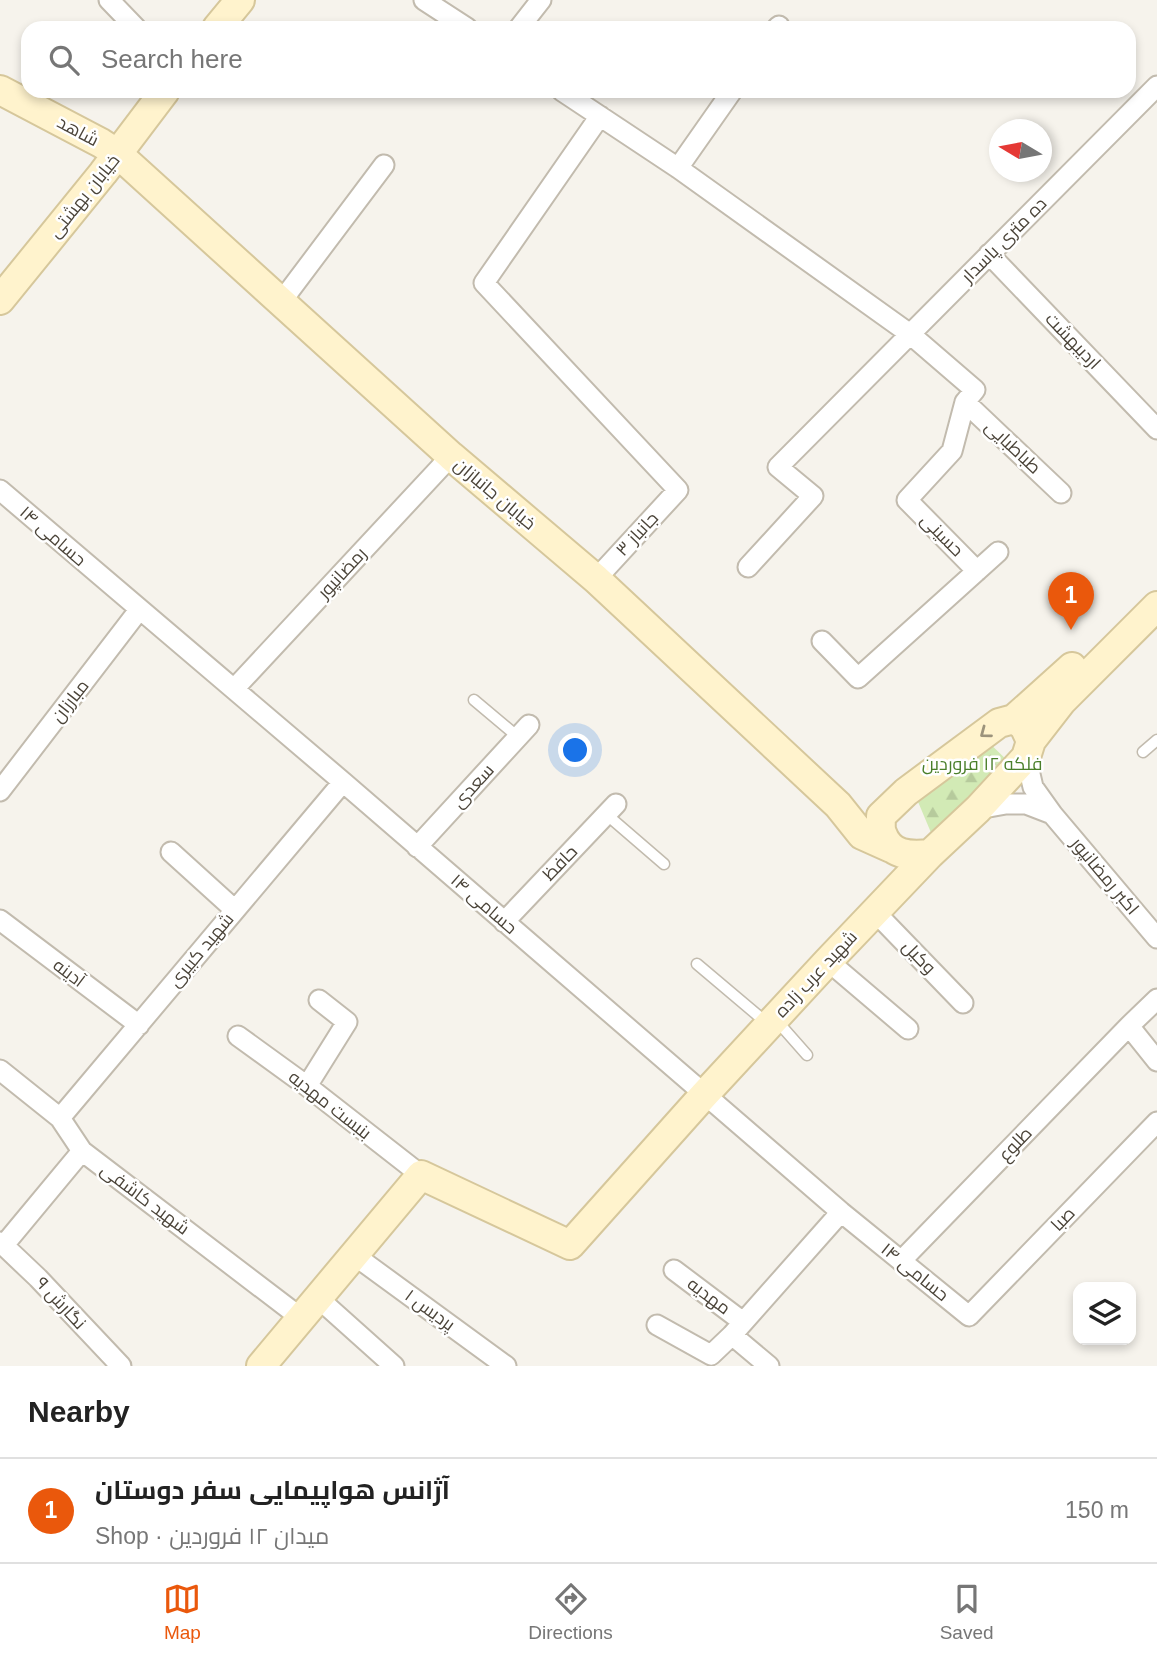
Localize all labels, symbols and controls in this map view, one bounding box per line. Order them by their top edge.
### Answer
search box [21,21,1136,98]
icon: search [45,41,83,79]
text: Search here [101,44,243,74]
street label: شاهد [54,112,102,150]
north arrow [989,119,1052,182]
street label: خیابان بهشتی [44,150,124,242]
street label: ده متری پاسدار [957,193,1052,289]
street label: اردیبهشت [1041,309,1105,374]
street label: طباطبایی [980,416,1045,478]
street label: خیابان جانبازان [450,454,540,535]
street label: حسامی ۱۴ [15,502,90,571]
street label: جانباز ۳ [612,508,663,561]
street label: حسینی [916,510,967,561]
street label: رمضانپور [313,543,371,604]
pin: 1 [1048,572,1094,630]
street label: مبارزان [47,676,94,727]
one-way arrow [980,725,993,738]
your location [558,733,592,767]
park label: فلکه ۱۲ فروردین [922,754,1042,775]
street label: سعدی [448,760,499,813]
street label: اکبر رمضانپور [1066,833,1143,919]
street label: حافظ [539,841,581,885]
street label: حسامی ۱۴ [446,870,521,939]
street label: شهید کبیری [164,909,238,992]
street label: شهید عرب زاده [771,927,862,1022]
street label: وکیل [898,936,940,979]
street label: آدینه [49,955,89,991]
street label: بنبست مهدیه [284,1067,375,1144]
street label: طلوع [994,1123,1037,1166]
street label: شهید کاشفی [96,1159,193,1240]
street label: صبا [1047,1203,1079,1235]
street label: حسامی ۱۴ [877,1239,953,1306]
street label: نگارش ۹ [31,1273,90,1334]
street label: مهدیه [683,1273,734,1319]
map controls [1073,1282,1136,1345]
button: layers [1073,1282,1136,1345]
street label: پردیس ۱ [400,1285,459,1336]
text: Nearby [28,1395,130,1428]
text: آژانس هواپیمایی سفر دوستان [95,1475,450,1505]
text: 1 [45,1497,57,1523]
text: 150 m [1065,1497,1129,1523]
text: Shop · میدان ۱۲ فروردین [95,1523,329,1549]
tab: Map [163,1580,201,1644]
tab: Directions [528,1580,613,1644]
tab: Saved [940,1580,994,1644]

